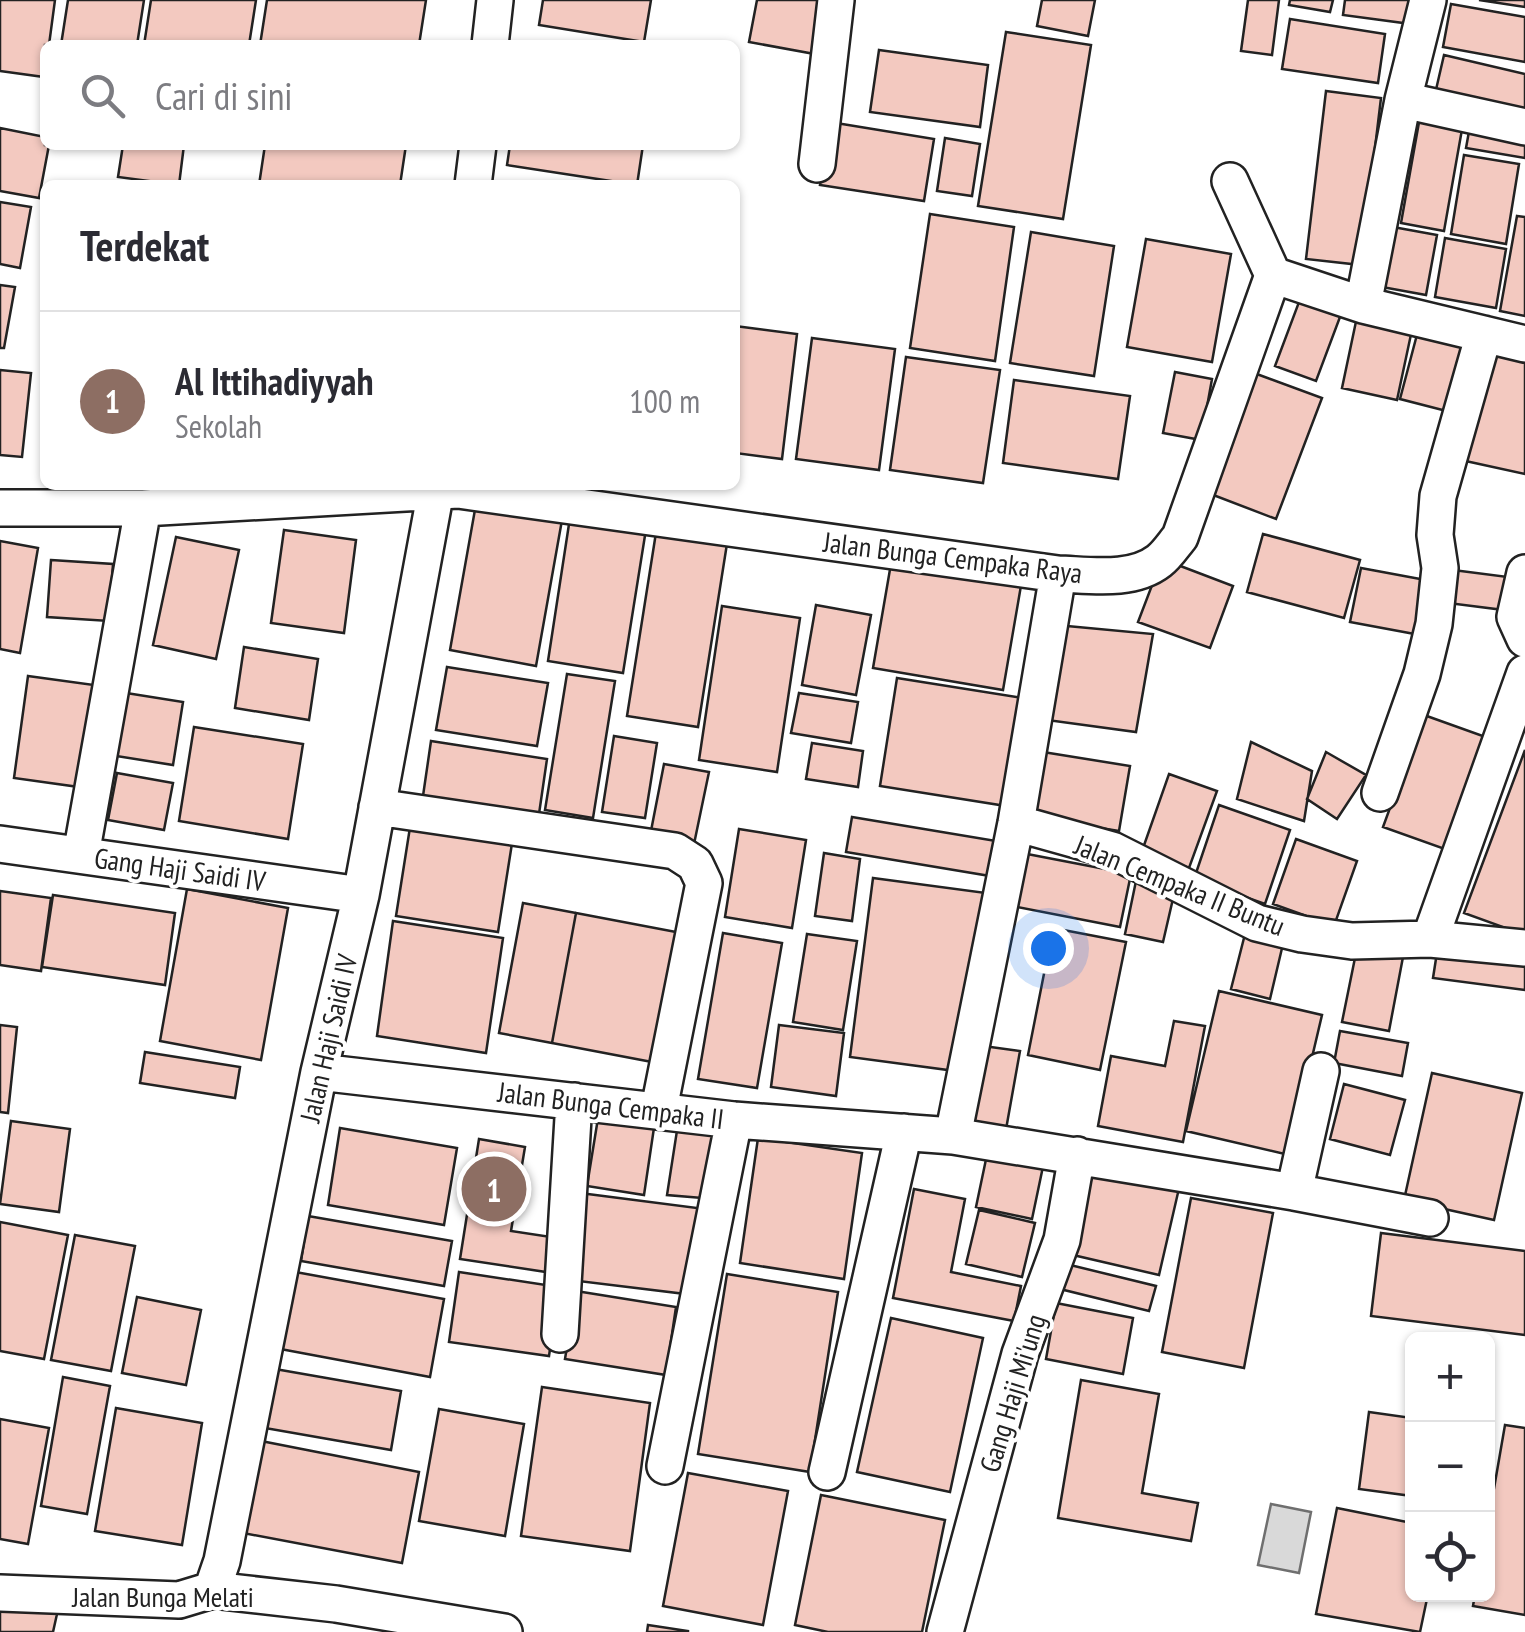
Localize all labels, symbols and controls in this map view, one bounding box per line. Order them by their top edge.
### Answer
search box [40,40,740,150]
icon: search [75,68,130,123]
text: Cari di sini [155,71,293,120]
text: Terdekat [80,218,209,273]
text: Al Ittihadiyyah [175,356,374,405]
text: 1 [105,380,120,422]
text: 100 m [629,380,700,422]
text: Sekolah [175,405,262,447]
street label: Jalan Bunga Cempaka Raya [821,523,1084,591]
street label: Jalan Cempaka II Buntu [1068,826,1291,944]
street label: Gang Haji Saidi IV [92,839,269,899]
your location [1023,923,1074,974]
street label: Jalan Haji Saidi IV [291,950,365,1126]
street label: Jalan Bunga Cempaka II [495,1073,726,1137]
pin: 1 [462,1152,526,1226]
street label: Gang Haji Mi'ung [970,1309,1054,1477]
map controls [1405,1332,1495,1602]
button: + [1405,1332,1495,1422]
button: − [1405,1422,1495,1512]
button: locate [1405,1512,1495,1602]
street label: Jalan Bunga Melati [71,1578,254,1615]

